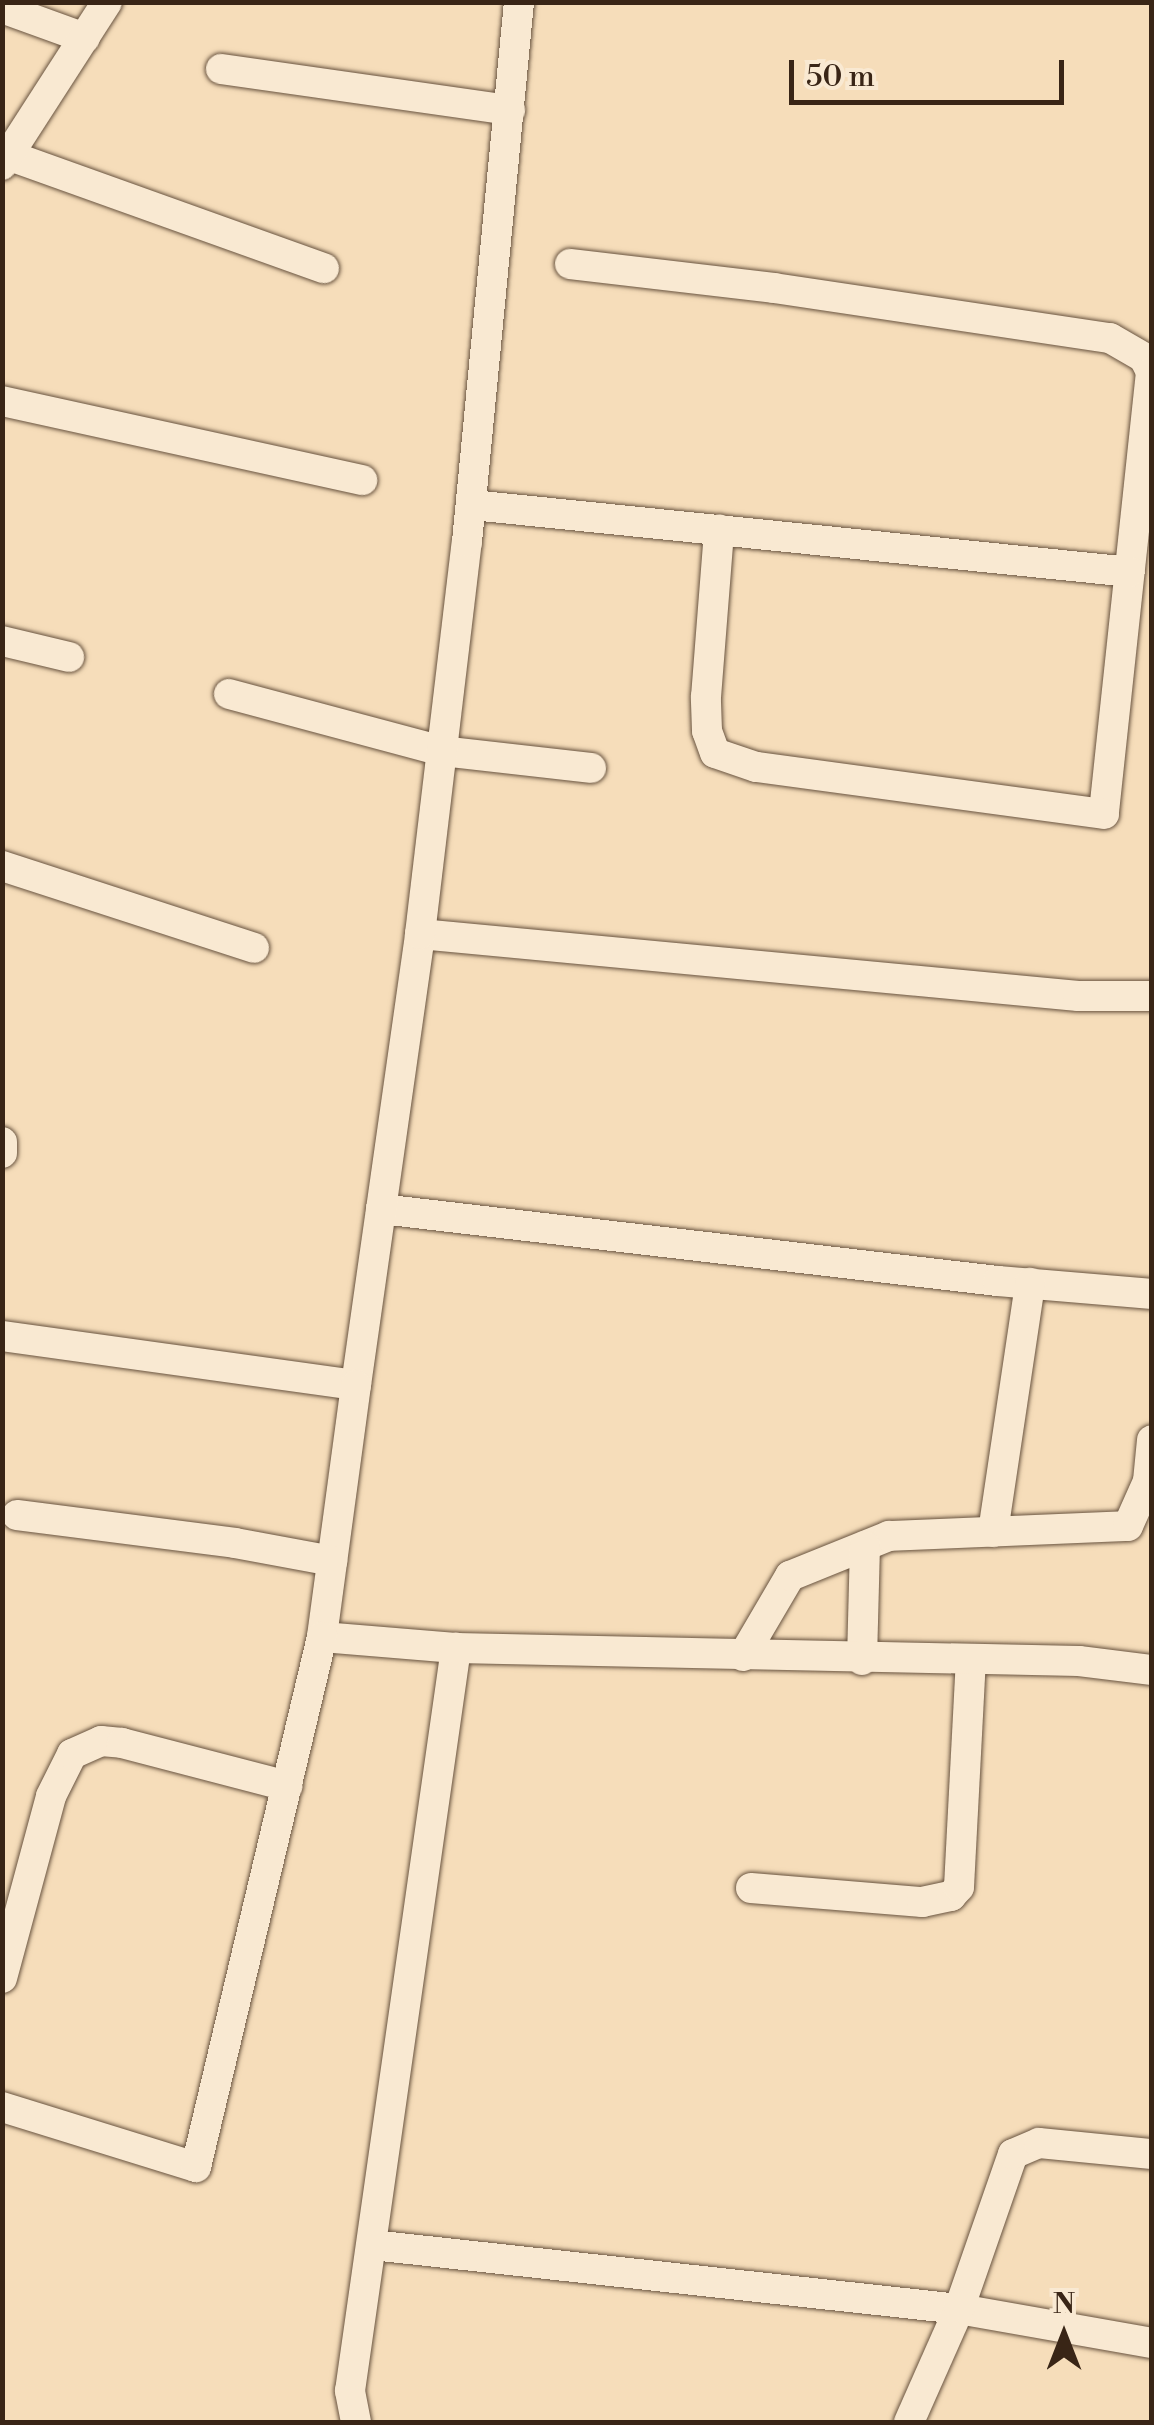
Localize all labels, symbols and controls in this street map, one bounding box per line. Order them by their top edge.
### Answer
scale bar [794,40,1069,102]
text: 50 m [806,58,875,96]
north arrow [1014,2285,1114,2385]
text: N [1053,2287,1075,2322]

